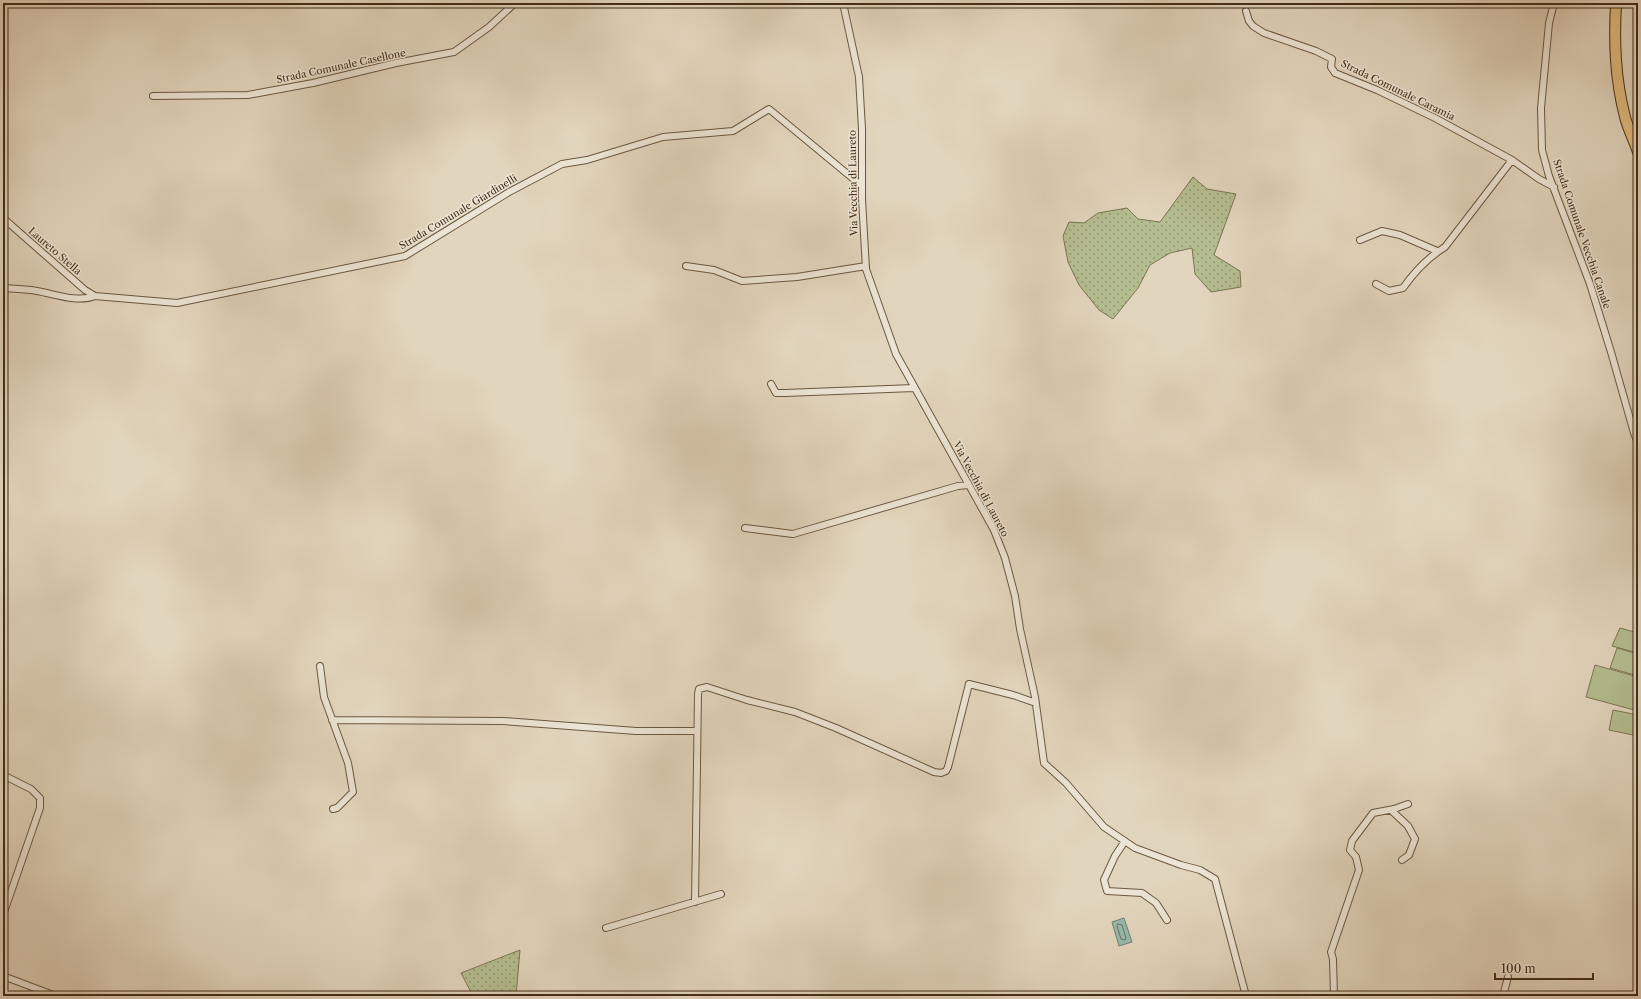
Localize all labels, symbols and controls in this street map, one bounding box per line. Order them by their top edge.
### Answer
street label: Strada Comunale Casellone [275,46,407,86]
street label: Strada Comunale Caramia [1339,57,1458,124]
street label: Via Vecchia di Laureto [846,130,860,237]
street label: Strada Comunale Vecchia Canale [1550,158,1614,311]
street label: Strada Comunale Giardinelli [397,172,519,252]
street label: Laureto Stella [26,224,85,278]
street label: Via Vecchia di Laureto [950,438,1012,539]
scale bar [1495,955,1593,981]
text: 100 m [1501,961,1536,976]

